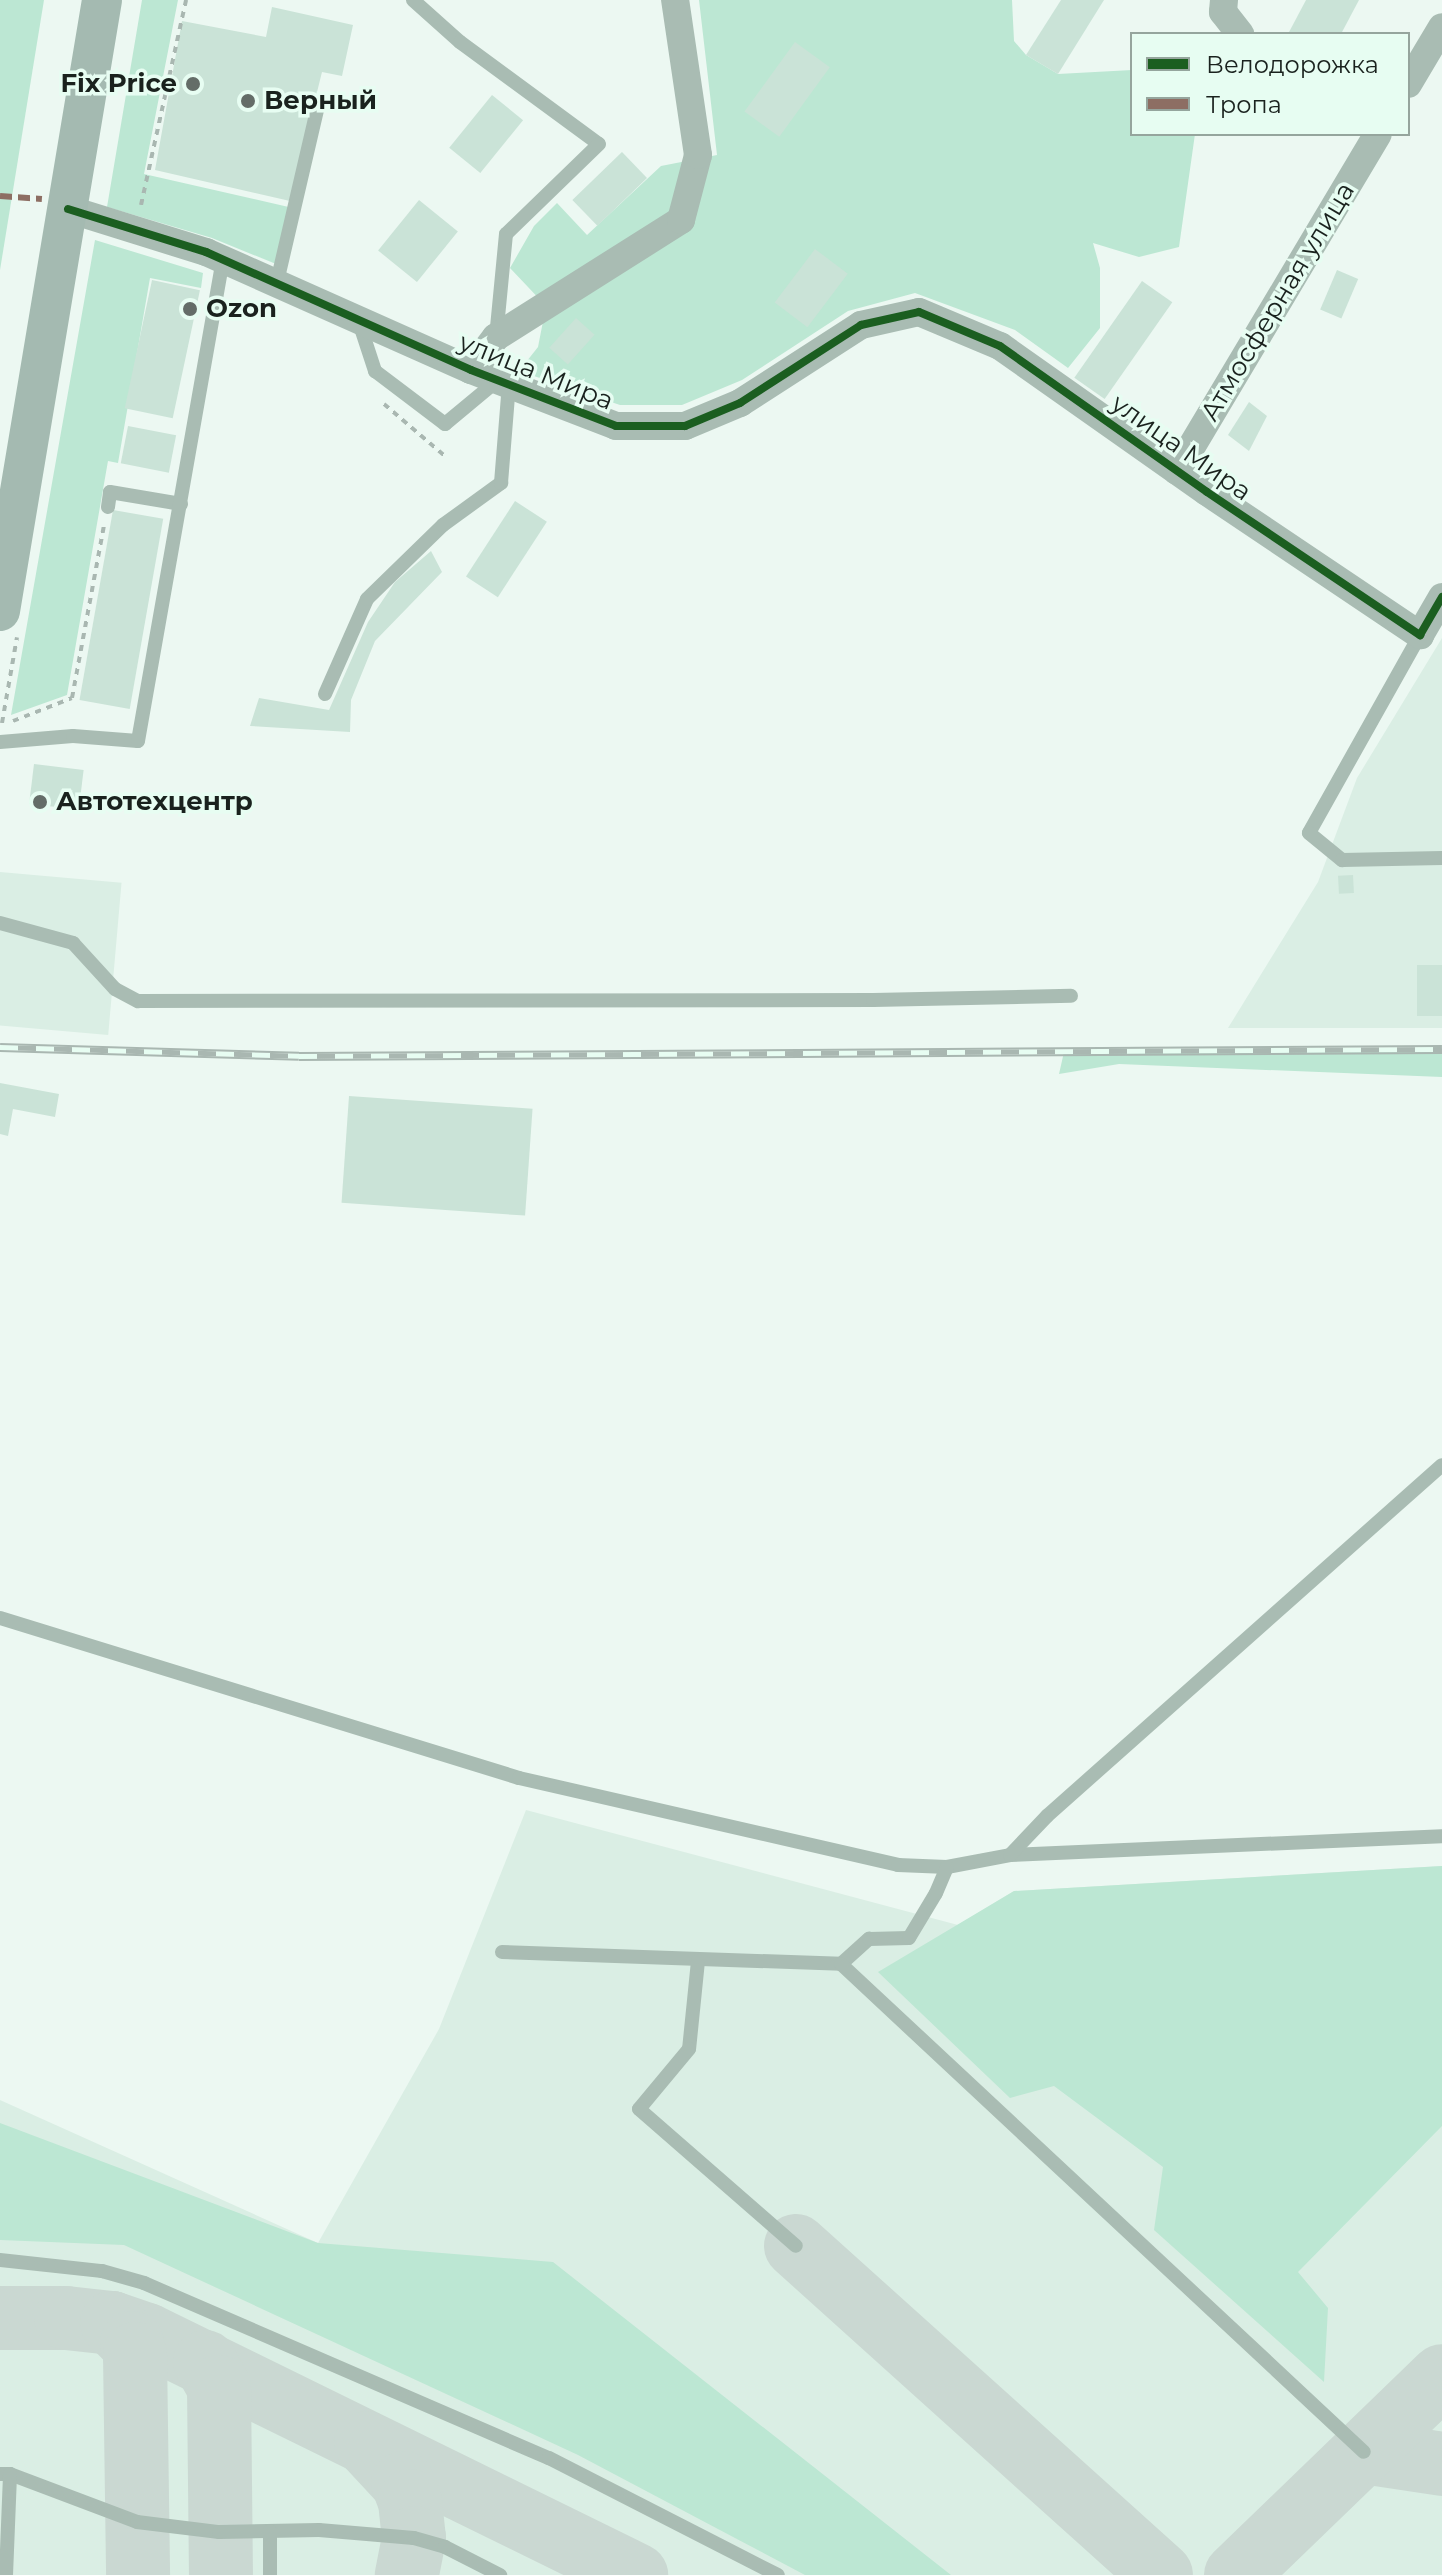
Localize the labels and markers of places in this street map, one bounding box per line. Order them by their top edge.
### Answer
place label: Fix Price [60,68,177,100]
marker: Fix Price [184,75,202,93]
place label: Верный [264,85,377,117]
marker: Верный [239,92,257,110]
place label: Ozon [206,293,277,325]
marker: Ozon [181,300,199,318]
place label: Автотехцентр [56,786,253,818]
marker: Автотехцентр [31,793,49,811]

